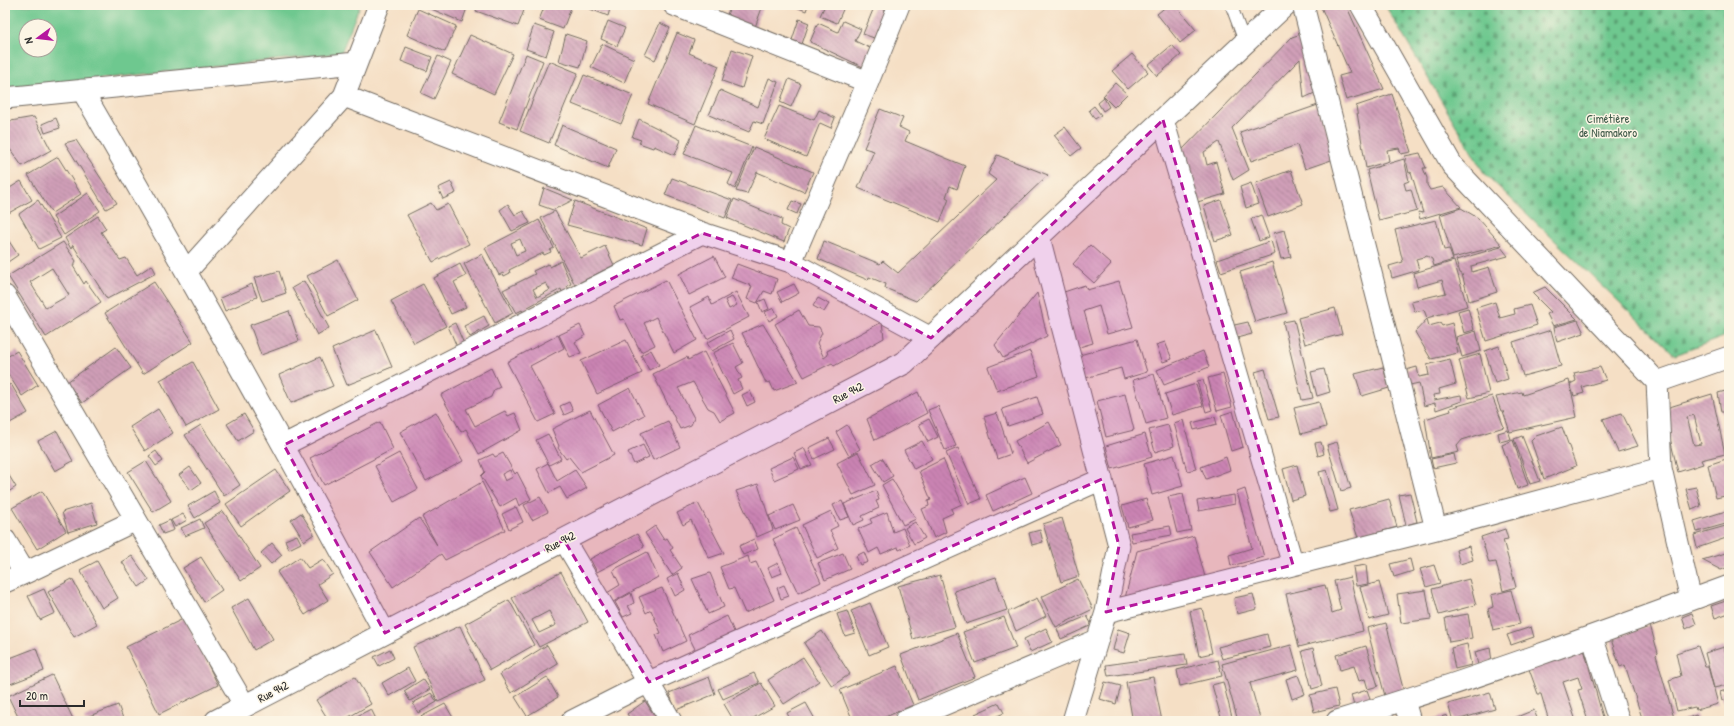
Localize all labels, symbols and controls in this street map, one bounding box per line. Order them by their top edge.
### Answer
north arrow [18,18,58,58]
text: N [21,36,36,45]
park label: Cimétière de Niamakoro [1579,110,1637,141]
street label: Rue 942 [830,377,866,407]
street label: Rue 942 [542,526,578,556]
street label: Rue 942 [255,676,291,707]
scale bar [20,682,84,708]
text: 20 m [26,687,48,704]

